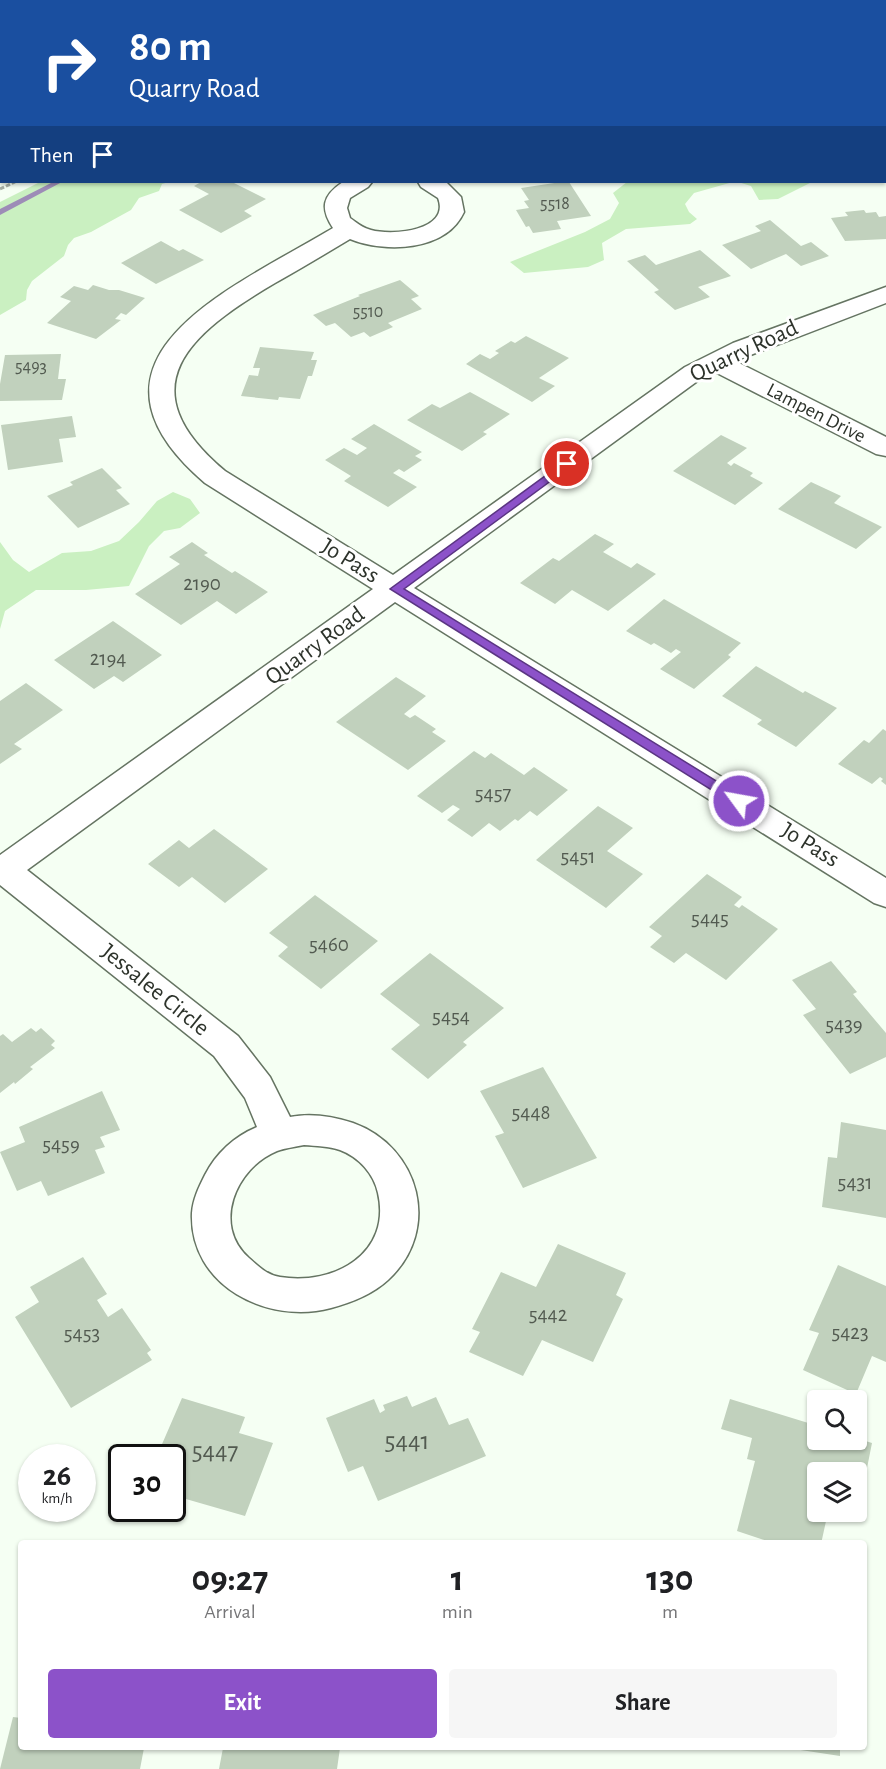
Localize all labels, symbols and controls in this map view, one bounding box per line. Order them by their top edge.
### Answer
icon: right [30,24,108,102]
text: 80 m [129,26,212,68]
text: Quarry Road [129,75,260,102]
icon: arrive [86,138,119,171]
text: Then [30,144,74,166]
house number: 5518 [540,195,570,213]
house number: 5510 [353,303,383,321]
street label: Quarry Road [686,316,802,386]
house number: 5493 [15,358,47,376]
street label: Lampen Drive [763,380,869,446]
pin [541,438,592,489]
icon: arrive [550,447,583,480]
street label: Jo Pass [317,534,383,588]
house number: 2190 [183,573,221,594]
street label: Quarry Road [261,602,369,690]
house number: 2194 [90,648,126,669]
position arrow [707,769,771,833]
house number: 5457 [475,783,511,804]
street label: Jo Pass [777,818,843,872]
house number: 5451 [561,846,595,867]
house number: 5445 [691,908,729,929]
house number: 5460 [309,934,349,955]
street label: Jessalee Circle [96,939,214,1041]
house number: 5454 [432,1006,470,1027]
house number: 5439 [825,1014,863,1035]
house number: 5448 [512,1102,550,1123]
house number: 5459 [42,1134,80,1155]
house number: 5431 [838,1172,872,1193]
house number: 5442 [529,1304,567,1325]
house number: 5423 [831,1322,869,1343]
house number: 5453 [64,1323,100,1344]
map controls [807,1390,867,1522]
button: search [807,1390,867,1450]
house number: 5441 [385,1428,429,1454]
house number: 5447 [192,1438,239,1464]
speed limit sign: 30 [108,1444,186,1522]
text: 26 [43,1461,71,1491]
button: layers [807,1462,867,1522]
text: km/h [42,1491,72,1506]
text: 09:27 [191,1561,268,1597]
text: 1 [451,1561,464,1597]
text: 130 [646,1561,694,1597]
text: Arrival [204,1602,256,1622]
text: min [442,1602,473,1622]
text: m [662,1602,678,1622]
button: Exit [48,1669,437,1738]
button: Share [449,1669,837,1738]

